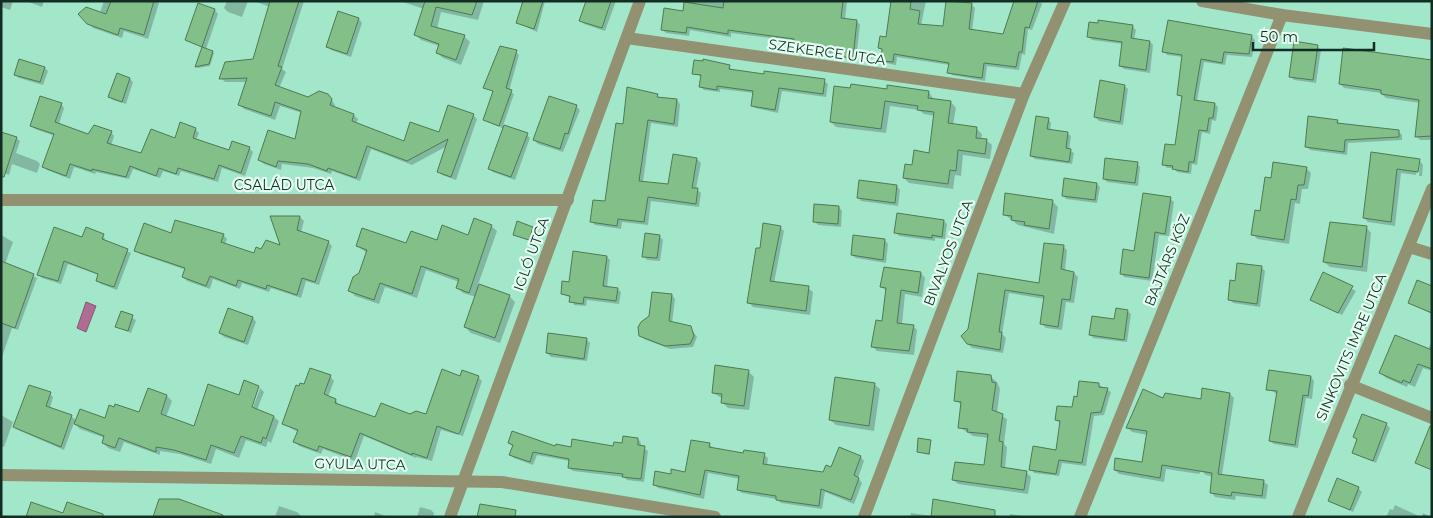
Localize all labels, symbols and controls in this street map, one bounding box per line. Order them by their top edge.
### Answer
scale bar [1253,20,1374,52]
text: 50 m [1260,27,1298,46]
street label: SZEKERCE UTCA [767,35,888,69]
street label: CSALÁD UTCA [234,176,335,194]
street label: BIVALYOS UTCA [920,197,977,309]
street label: BAJTÁRS KÖZ [1140,211,1194,309]
street label: IGLÓ UTCA [509,214,553,293]
street label: SINKOVITS IMRE UTCA [1312,270,1391,423]
street label: GYULA UTCA [314,454,407,474]

